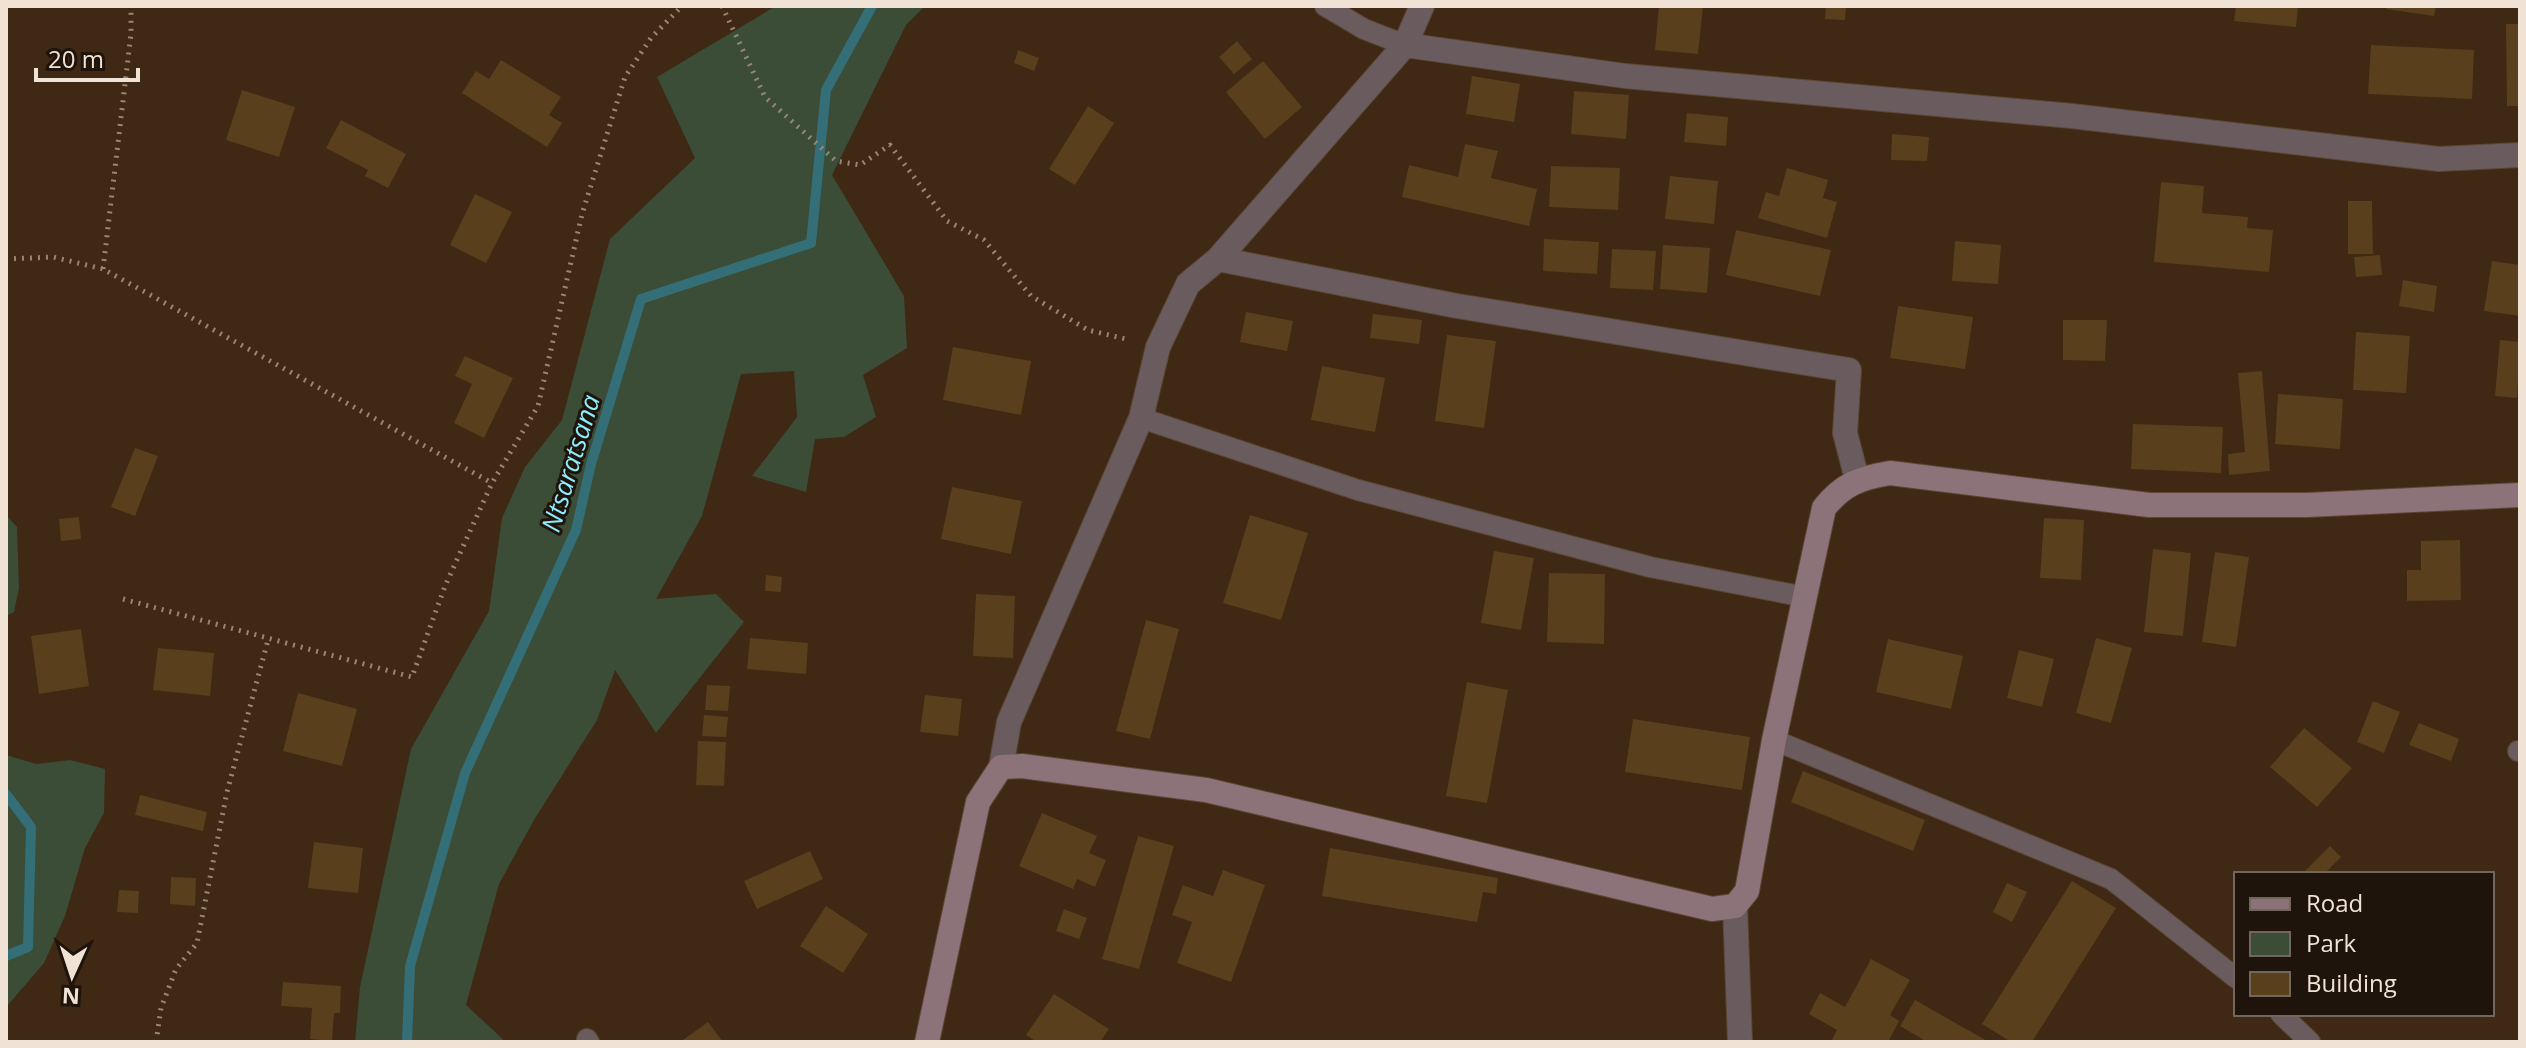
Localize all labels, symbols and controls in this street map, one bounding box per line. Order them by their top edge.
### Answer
scale bar [36,32,138,82]
text: 20 m [48,42,104,75]
water label: Ntsaratsana [532,390,608,536]
legend [2234,872,2494,1016]
text: Road [2306,886,2363,919]
text: Park [2306,926,2357,959]
north arrow [32,936,112,1016]
text: Building [2306,966,2397,999]
text: N [61,982,81,1012]

